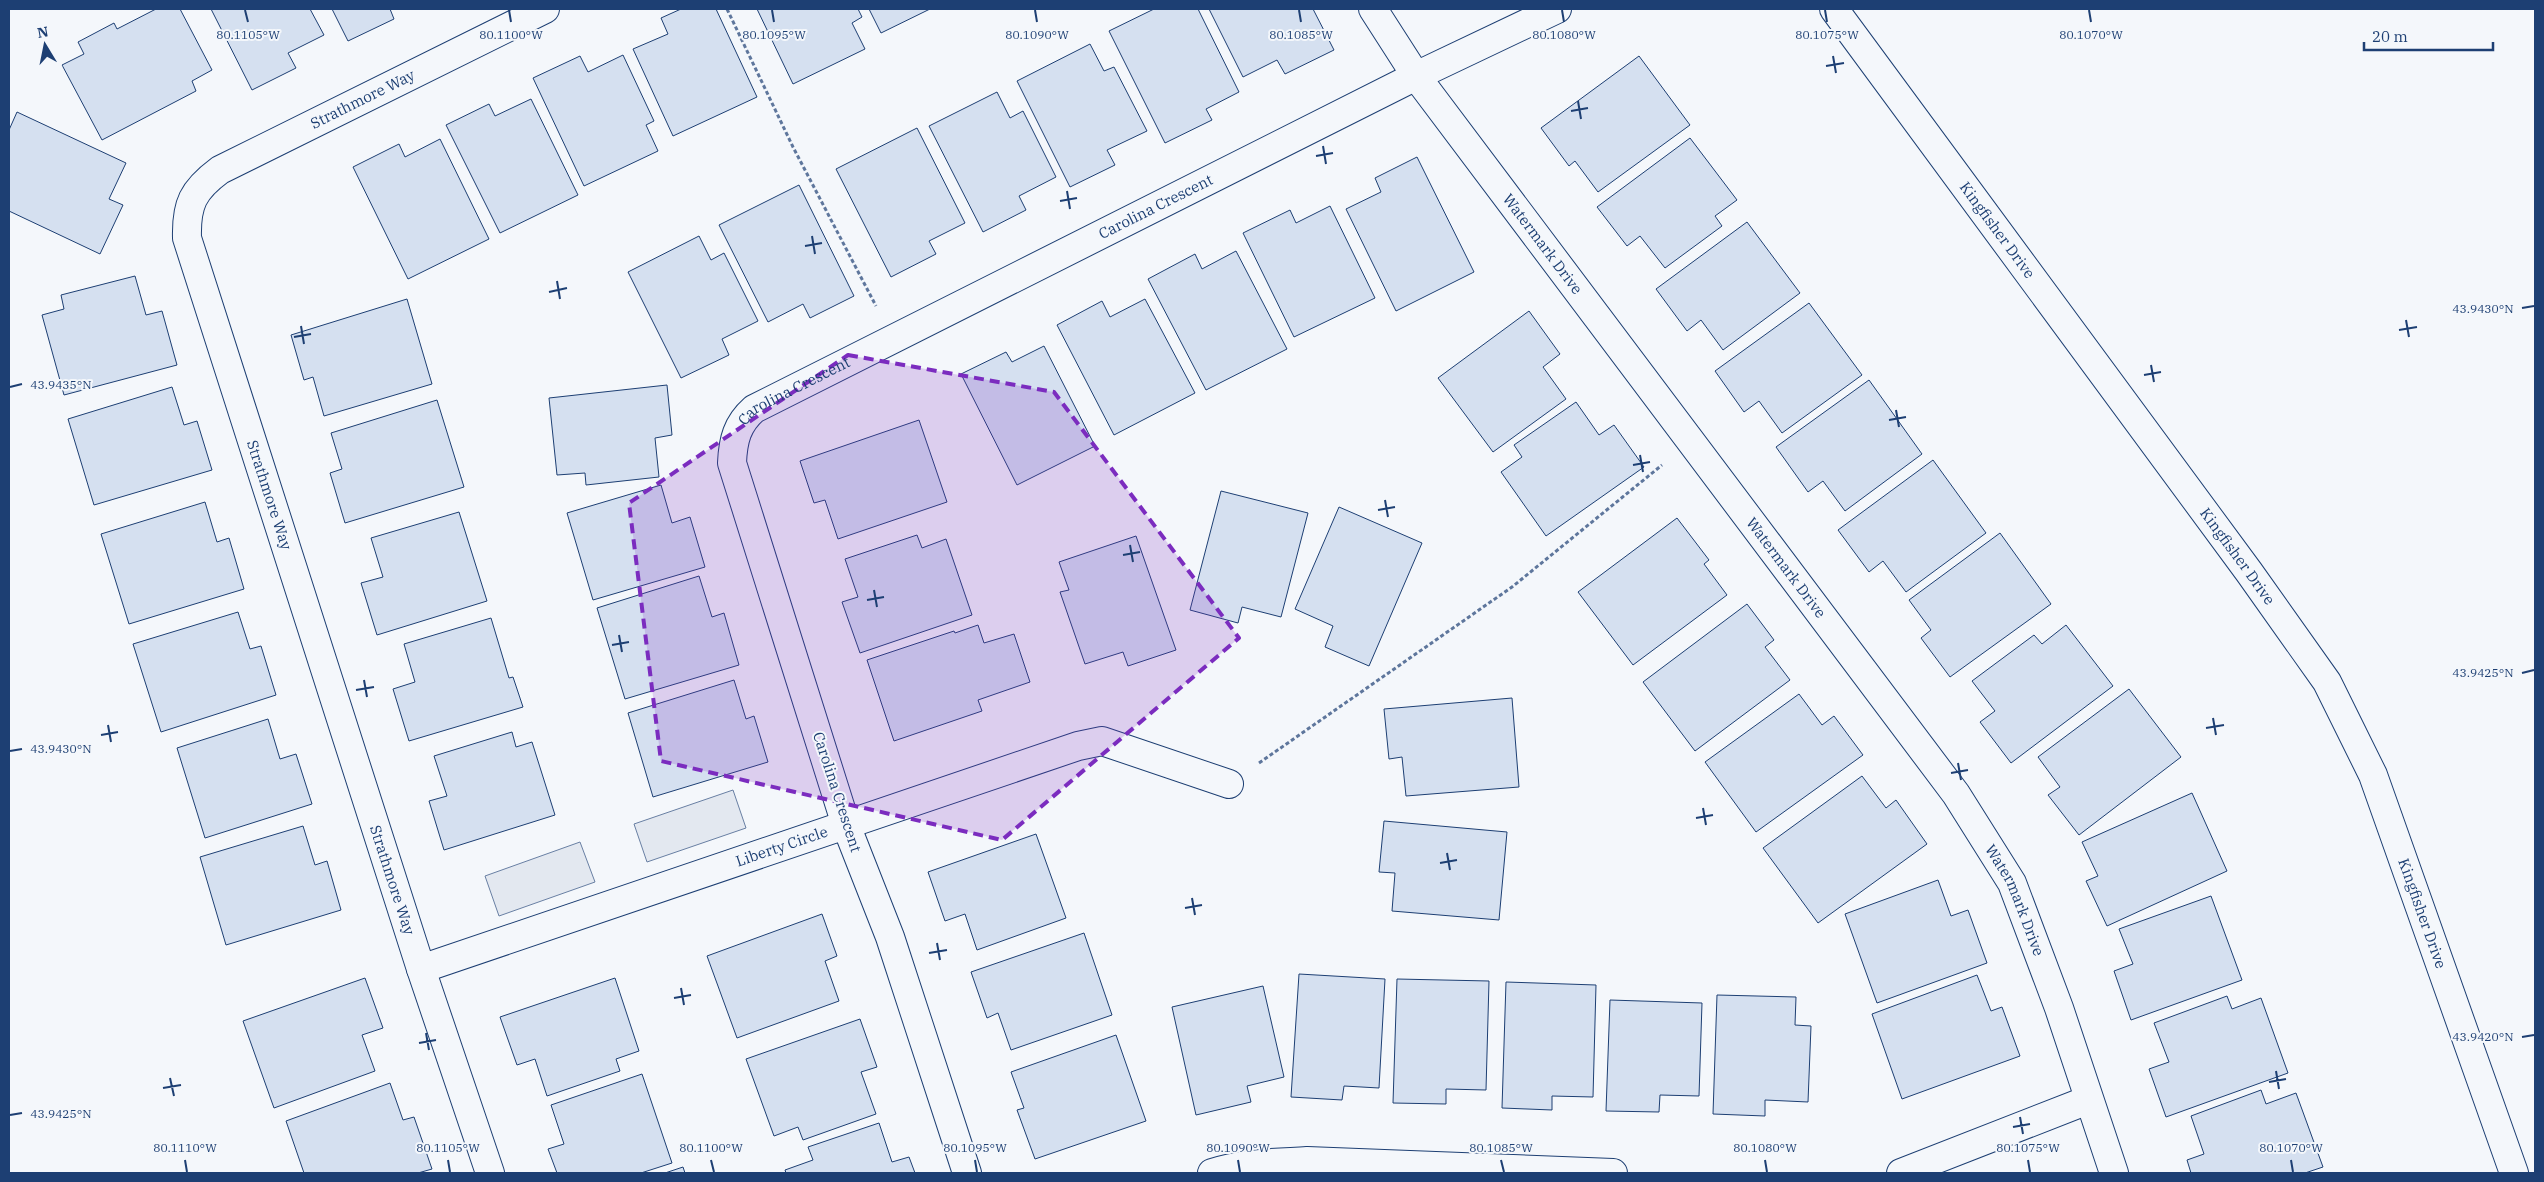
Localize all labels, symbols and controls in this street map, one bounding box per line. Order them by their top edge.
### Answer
north arrow [20,20,70,70]
scale bar [2364,20,2493,52]
text: N [36,22,50,42]
text: 80.1105°W [216,27,280,42]
text: 80.1100°W [479,27,543,42]
text: 80.1095°W [742,27,806,42]
text: 80.1090°W [1005,27,1069,42]
text: 80.1085°W [1269,27,1333,42]
text: 80.1080°W [1532,27,1596,42]
text: 80.1075°W [1795,27,1859,42]
text: 80.1070°W [2059,27,2123,42]
text: 20 m [2372,27,2408,46]
street label: Strathmore Way [307,65,418,133]
street label: Carolina Crescent [1095,170,1216,243]
street label: Kingfisher Drive [1956,178,2039,282]
street label: Watermark Drive [1499,190,1587,298]
text: 43.9430°N [2452,301,2514,316]
street label: Carolina Crescent [733,352,853,429]
text: 43.9435°N [30,377,92,392]
street label: Strathmore Way [243,438,296,552]
street label: Kingfisher Drive [2196,504,2279,608]
street label: Watermark Drive [1742,513,1830,622]
text: 43.9425°N [2452,665,2514,680]
street label: Carolina Crescent [809,729,866,854]
text: 43.9430°N [30,741,92,756]
street label: Liberty Circle [733,822,830,870]
street label: Strathmore Way [366,823,419,937]
street label: Watermark Drive [1981,841,2049,959]
street label: Kingfisher Drive [2394,856,2451,971]
text: 43.9420°N [2452,1029,2514,1044]
text: 43.9425°N [30,1106,92,1121]
text: 80.1110°W [153,1140,217,1155]
text: 80.1105°W [416,1140,480,1155]
text: 80.1100°W [679,1140,743,1155]
text: 80.1095°W [943,1140,1007,1155]
text: 80.1090°W [1206,1140,1270,1155]
text: 80.1085°W [1469,1140,1533,1155]
text: 80.1080°W [1733,1140,1797,1155]
text: 80.1075°W [1996,1140,2060,1155]
text: 80.1070°W [2259,1140,2323,1155]

